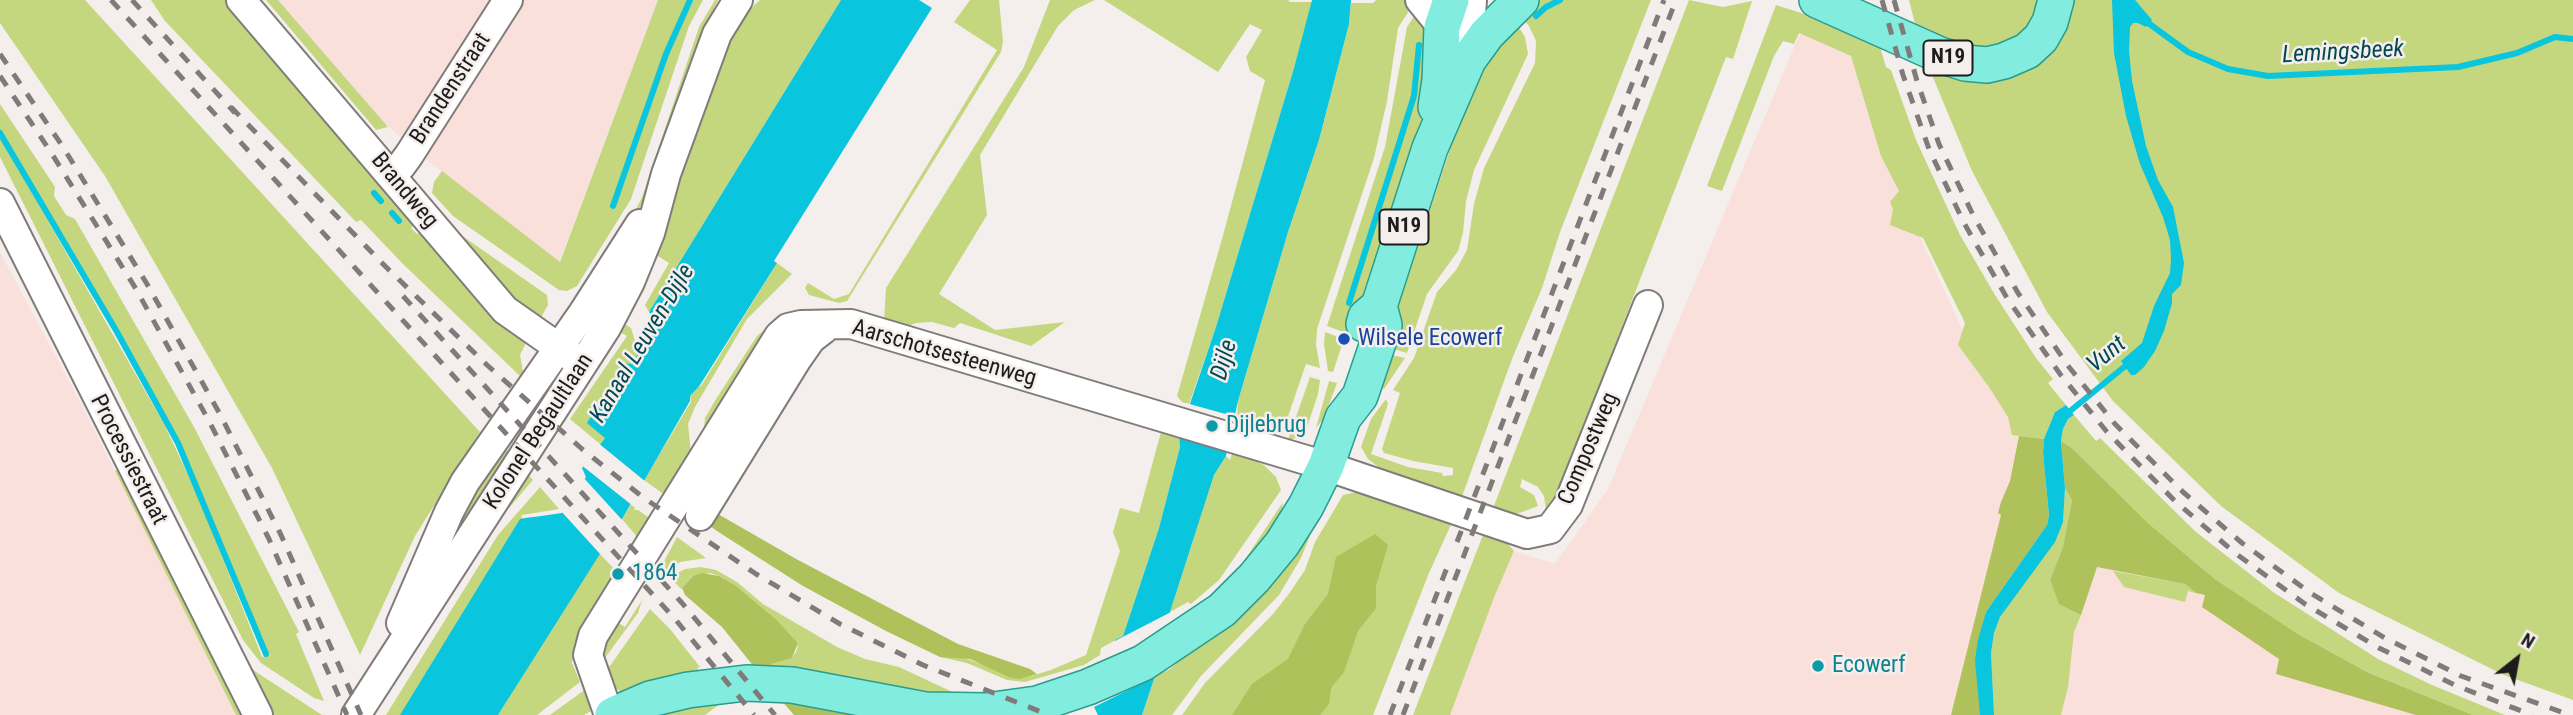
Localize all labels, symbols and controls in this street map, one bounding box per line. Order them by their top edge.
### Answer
street label: Brandenstraat [405,28,497,150]
water label: Lemingsbeek [2281,35,2405,71]
road number: N19 [1924,41,1972,76]
street label: Brandweg [365,148,443,234]
road number: N19 [1380,210,1428,244]
water label: Kanaal Leuven-Dijle [584,260,702,428]
street label: Aarschotsesteenweg [849,315,1039,393]
place label: Wilsele Ecowerf [1358,325,1502,353]
marker: Wilsele Ecowerf [1336,331,1352,347]
water label: Vunt [2082,331,2132,379]
water label: Dijle [1206,337,1244,383]
street label: Kolonel Begaultlaan [478,349,600,515]
street label: Compostweg [1553,389,1625,509]
street label: Processiestraat [83,390,173,530]
place label: Dijlebrug [1226,412,1306,440]
marker: Dijlebrug [1204,418,1220,434]
place label: 1864 [632,560,677,588]
marker: 1864 [610,566,626,582]
north arrow [2482,624,2552,694]
text: N [2517,628,2539,653]
place label: Ecowerf [1832,652,1906,680]
marker: Ecowerf [1810,658,1826,674]

